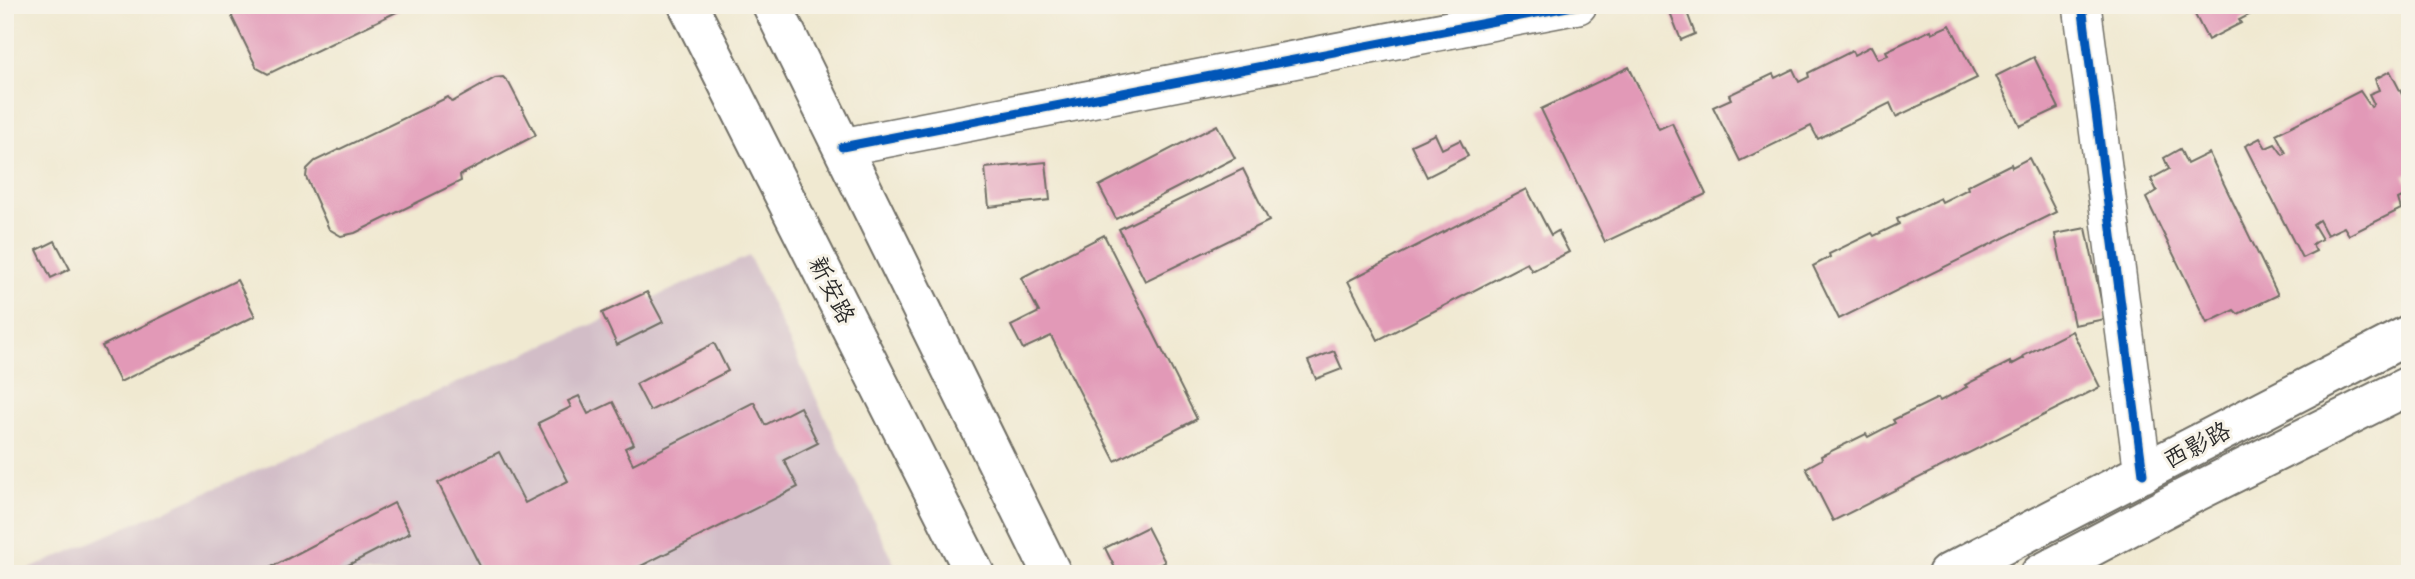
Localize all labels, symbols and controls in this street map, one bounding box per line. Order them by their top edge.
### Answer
street label: 新安路 [803,250,863,328]
street label: 西影路 [2157,413,2235,474]

